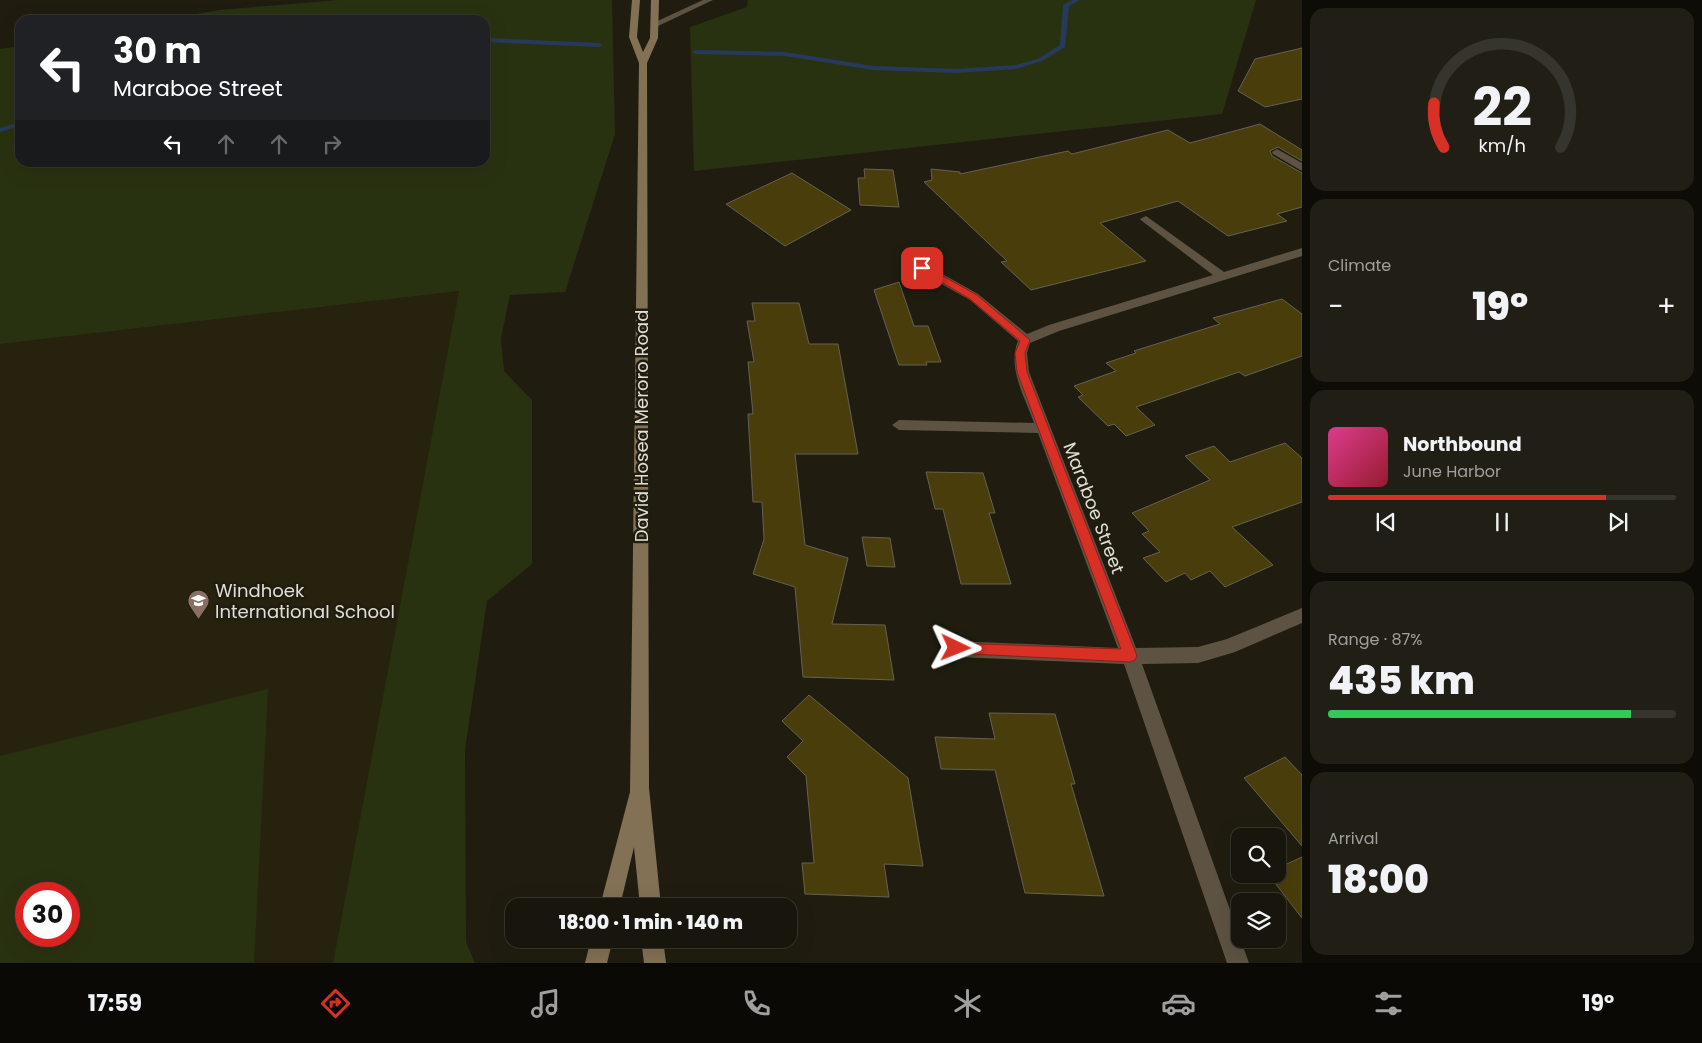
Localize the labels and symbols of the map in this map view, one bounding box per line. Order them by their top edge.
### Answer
pin [901,247,943,289]
street label: David Hosea Meroro Road [629,310,654,542]
street label: Maraboe Street [1057,439,1131,577]
place label: Windhoek International School [215,578,395,624]
school or university icon: Windhoek International School [187,588,211,619]
position arrow [929,621,981,673]
speed limit sign: 30 [15,882,80,947]

